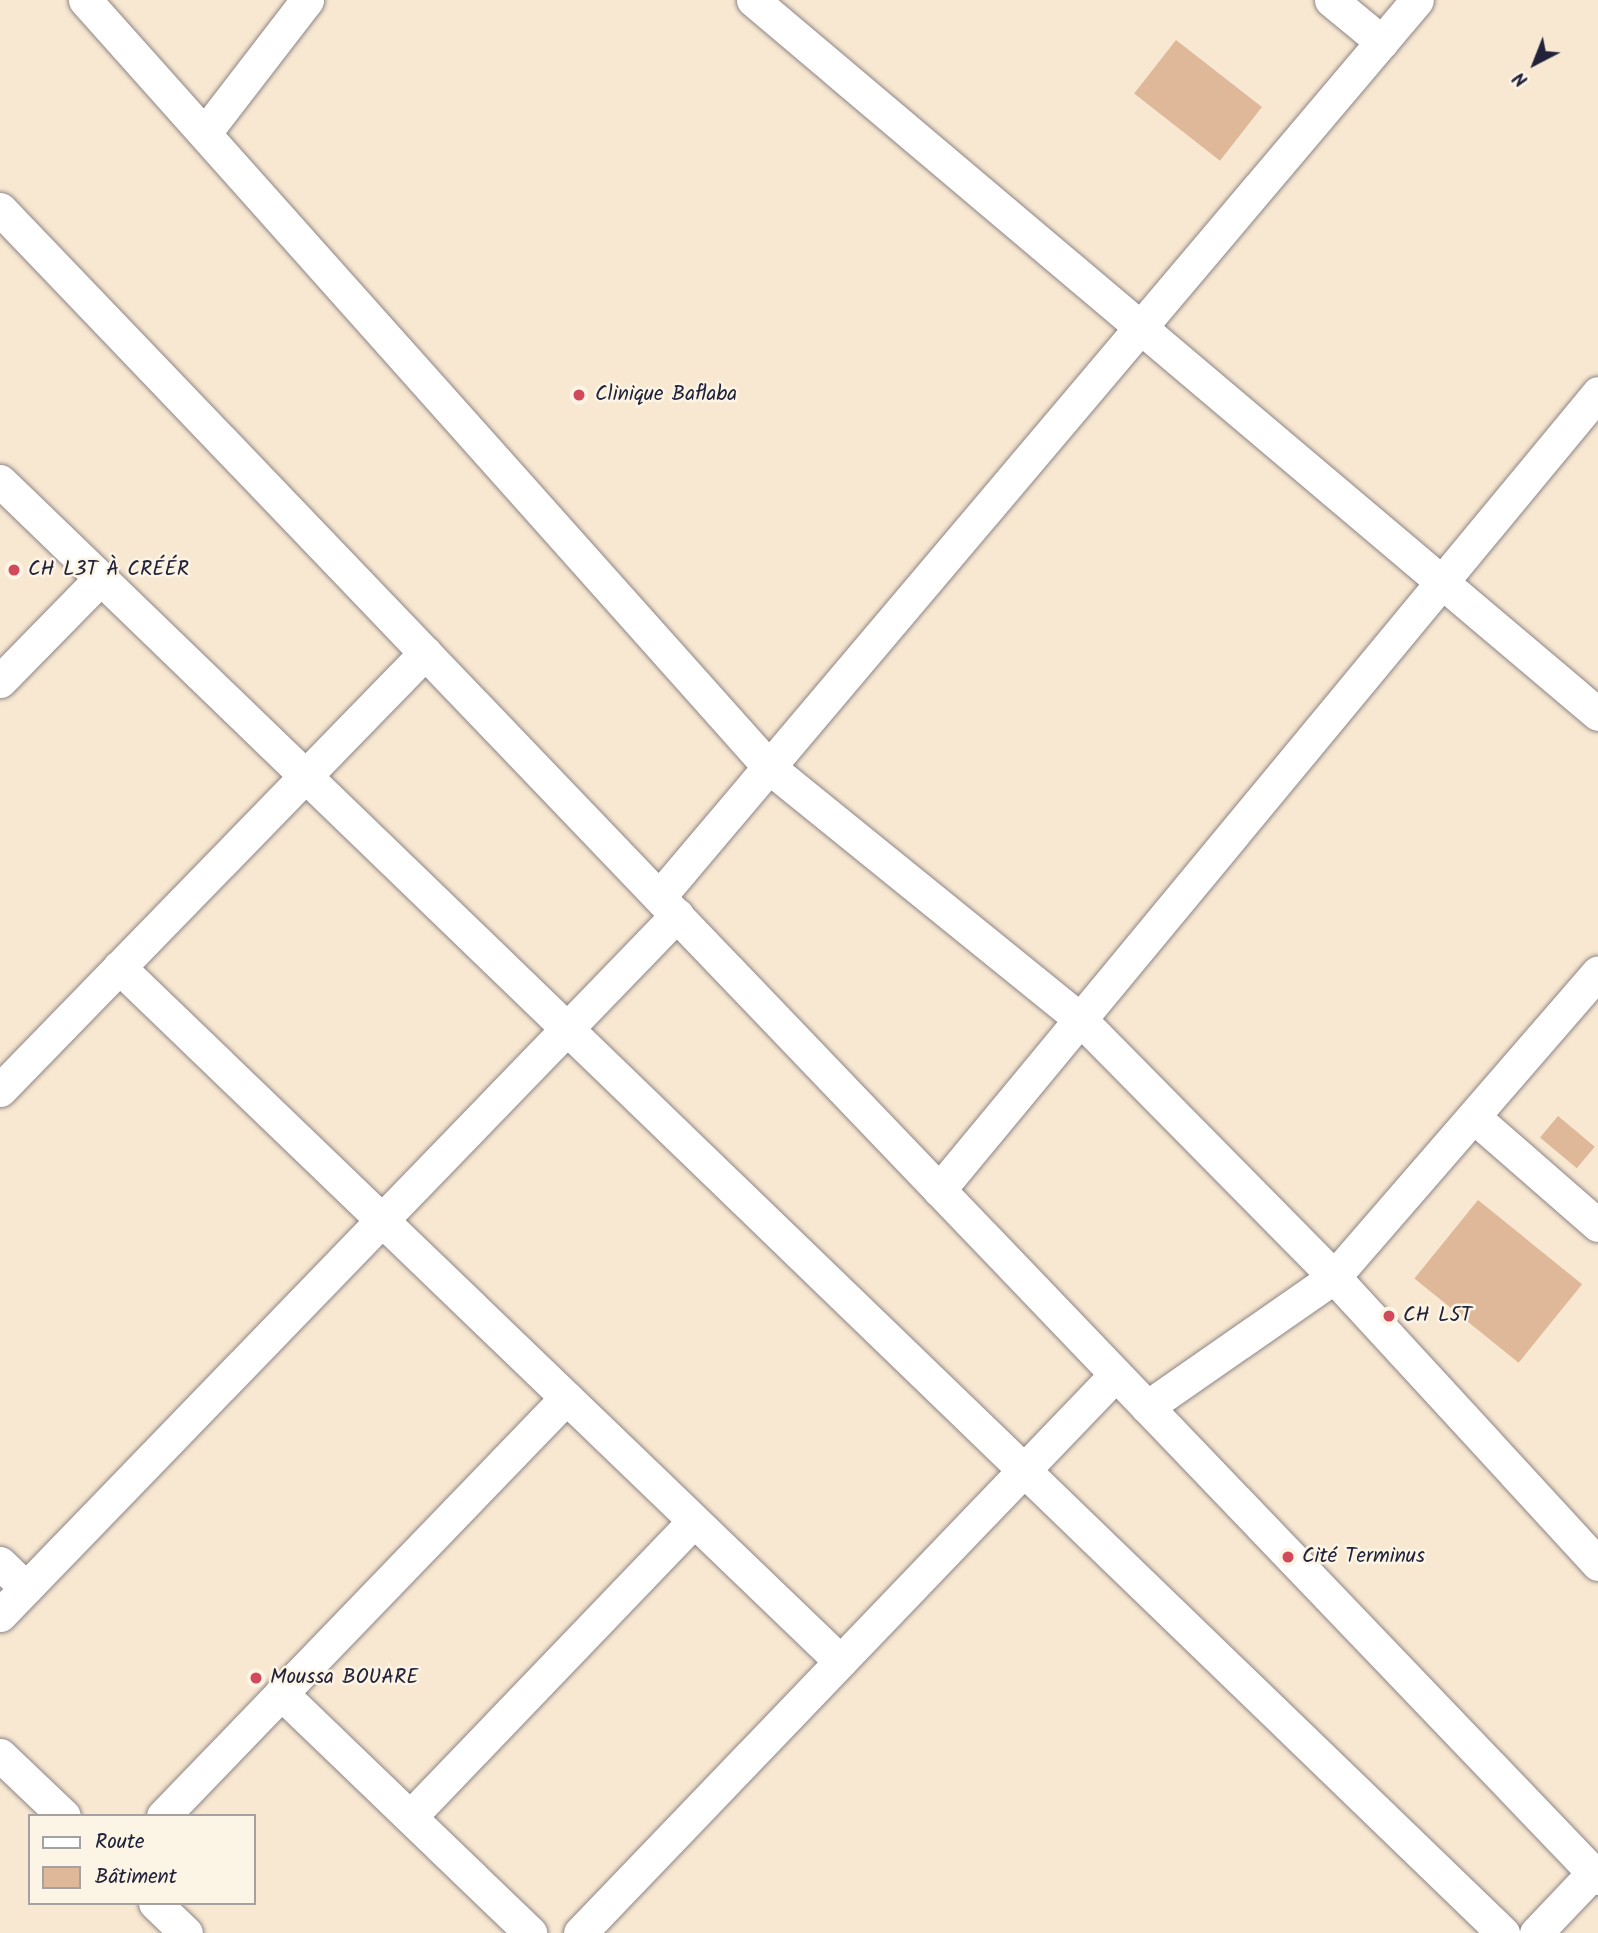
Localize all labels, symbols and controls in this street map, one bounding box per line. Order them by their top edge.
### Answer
north arrow [1500,28,1570,98]
text: N [1506,63,1535,94]
place label: Clinique Baflaba [595,382,737,408]
marker: Clinique Baflaba [569,385,589,405]
place label: CH L3T À CRÉÉR [28,557,189,583]
marker: CH L3T À CRÉÉR [6,562,22,578]
place label: CH L5T [1403,1303,1472,1329]
marker: CH L5T [1381,1308,1397,1324]
place label: Cité Terminus [1302,1544,1425,1570]
marker: Cité Terminus [1280,1549,1296,1565]
place label: Moussa BOUARE [270,1665,418,1691]
marker: Moussa BOUARE [248,1670,264,1686]
legend [28,1814,256,1905]
text: Route [95,1826,144,1859]
text: Bâtiment [95,1861,177,1894]

